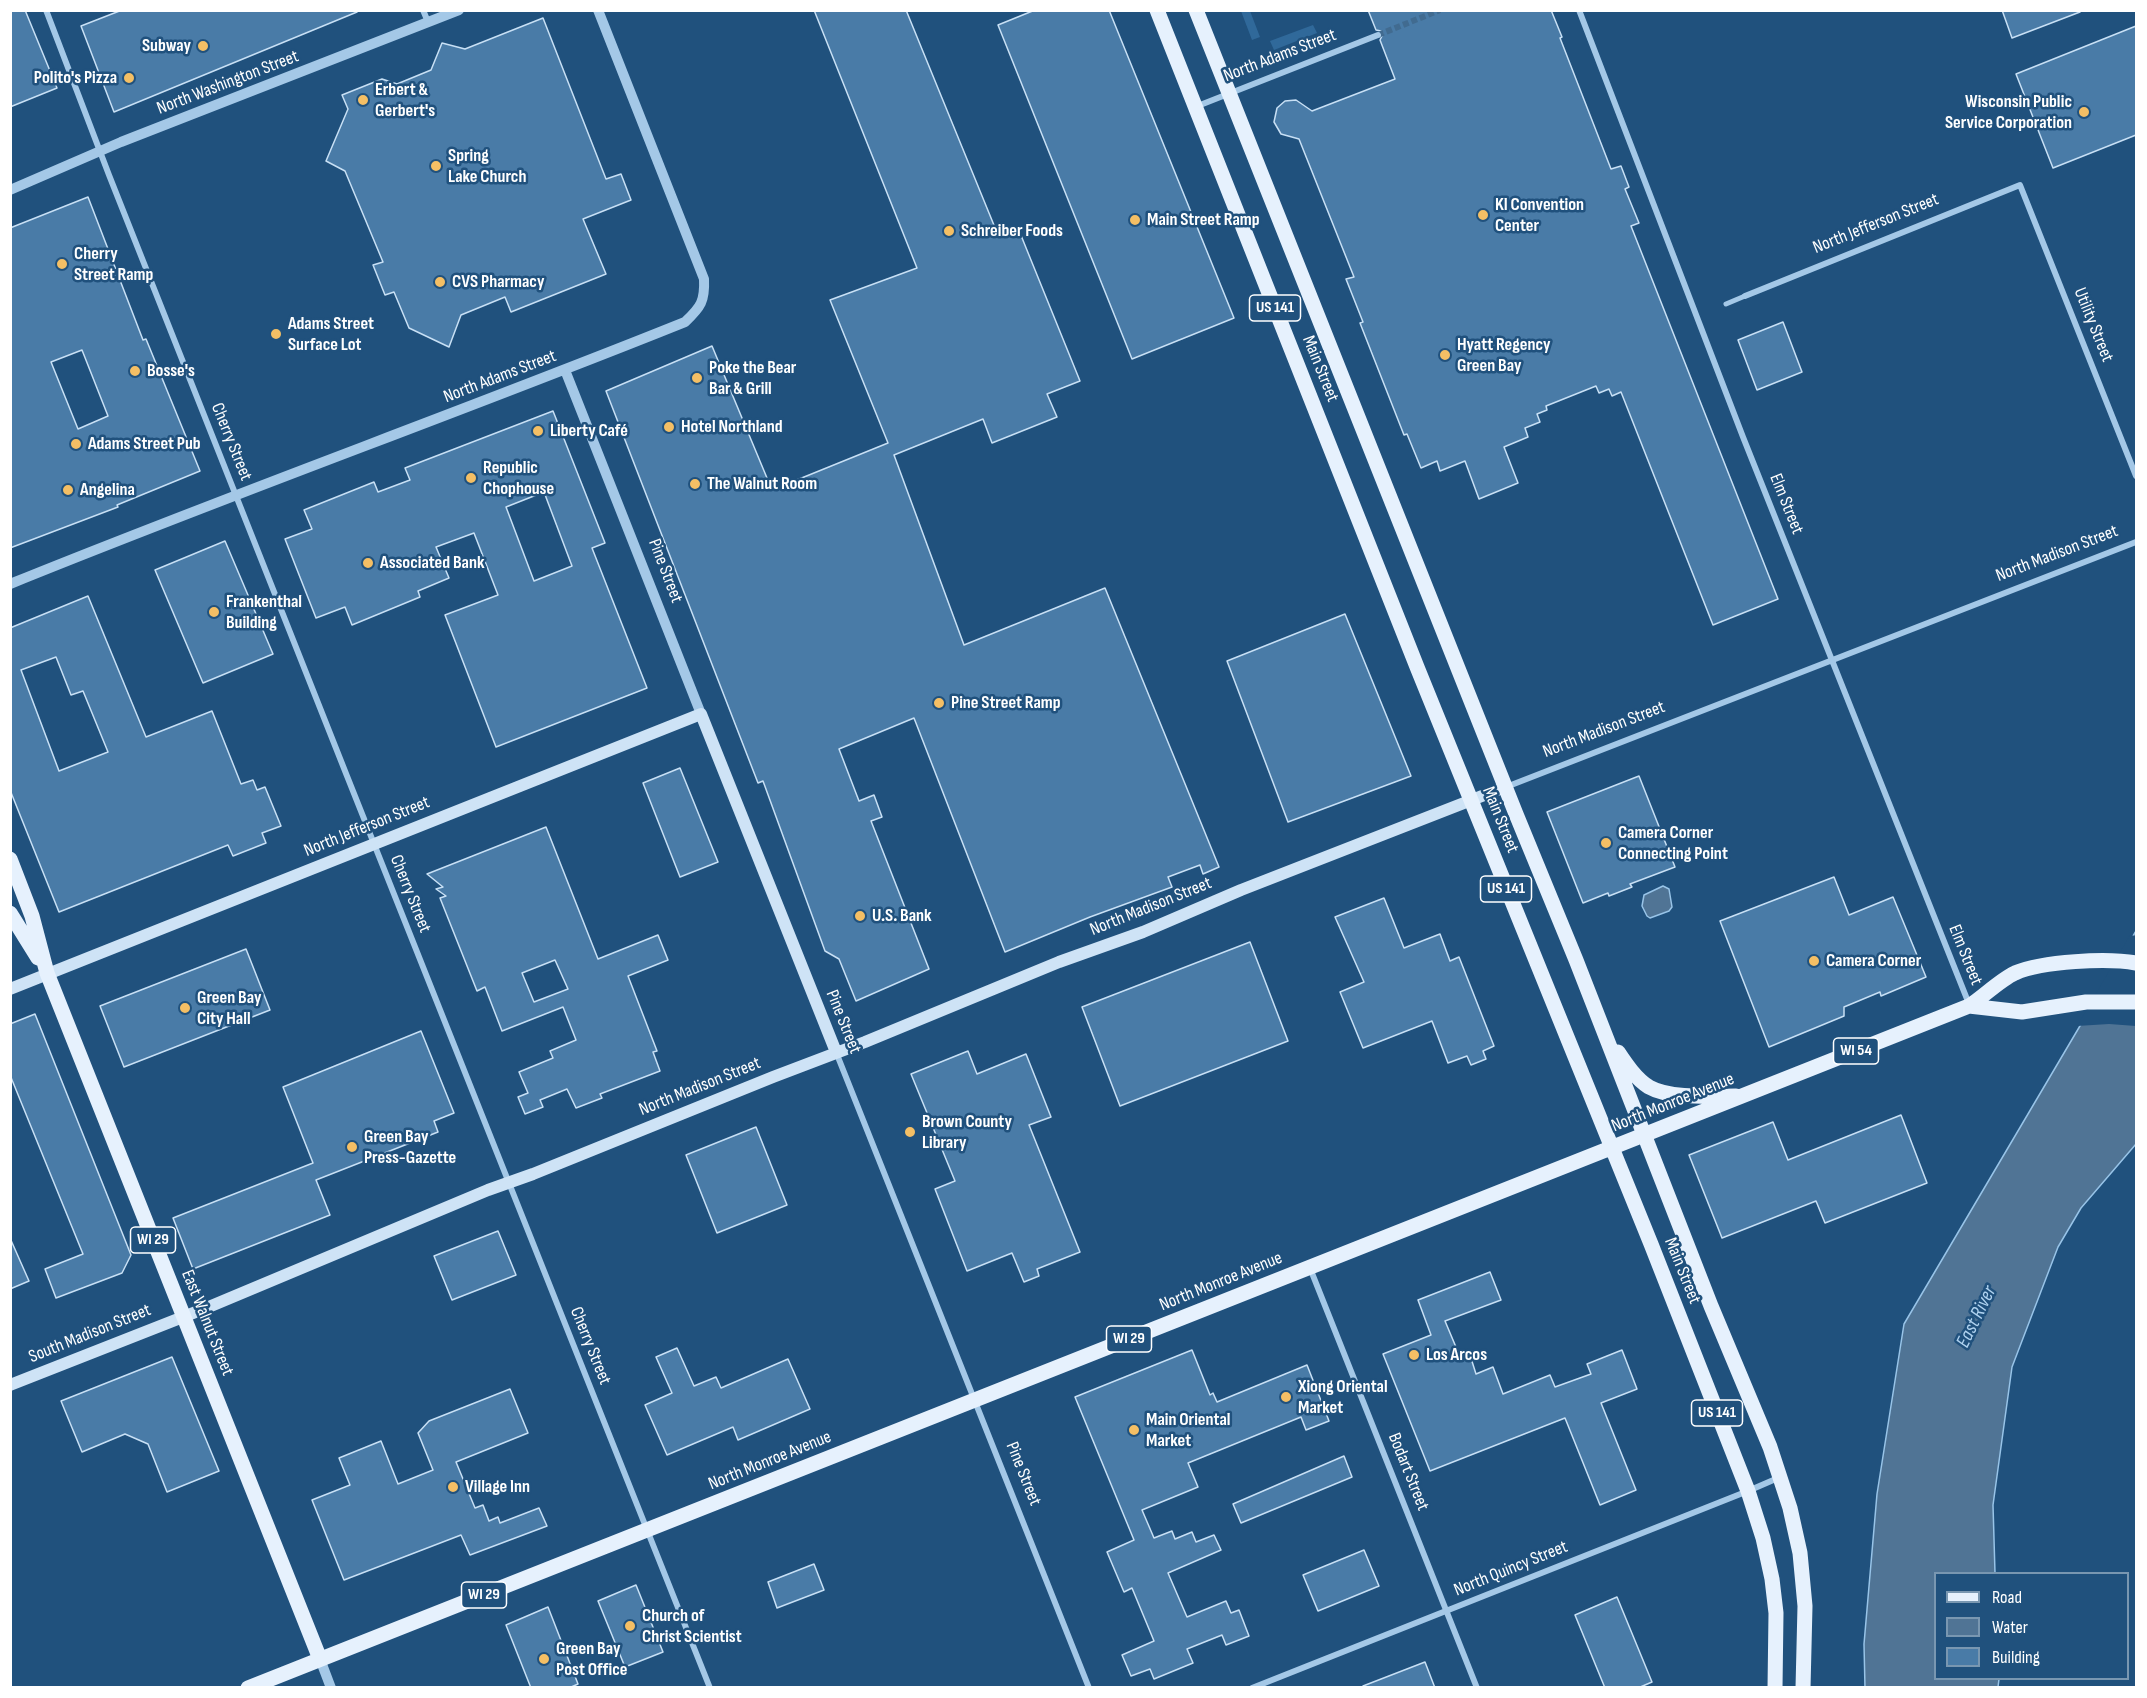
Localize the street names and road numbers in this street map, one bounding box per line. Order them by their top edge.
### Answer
street label: North Adams Street [1221,25,1339,87]
street label: North Washington Street [154,46,302,120]
street label: North Jefferson Street [1810,189,1942,259]
street label: Utility Street [2068,285,2118,365]
road number: US 141 [1250,295,1300,321]
street label: Main Street [1297,333,1343,405]
street label: North Adams Street [441,346,559,408]
street label: Cherry Street [206,400,256,484]
street label: Elm Street [1764,471,1808,537]
street label: North Madison Street [1993,521,2121,587]
street label: Pine Street [643,536,687,606]
street label: North Madison Street [1540,697,1668,763]
street label: Main Street [1477,784,1523,856]
street label: North Jefferson Street [301,792,433,862]
street label: Cherry Street [385,852,435,936]
street label: North Madison Street [1087,873,1215,941]
road number: US 141 [1480,876,1532,902]
street label: Elm Street [1943,922,1987,988]
street label: Pine Street [820,987,866,1057]
road number: WI 54 [1834,1038,1878,1064]
street label: North Madison Street [636,1053,764,1121]
street label: North Monroe Avenue [1608,1069,1738,1137]
road number: WI 29 [130,1227,176,1253]
street label: Main Street [1659,1235,1705,1307]
street label: North Monroe Avenue [1156,1248,1286,1316]
street label: East Walnut Street [176,1267,238,1379]
street label: South Madison Street [26,1300,154,1368]
street label: Cherry Street [565,1304,615,1388]
road number: WI 29 [1106,1326,1152,1352]
road number: US 141 [1692,1400,1742,1426]
street label: North Monroe Avenue [705,1427,835,1495]
street label: Bodart Street [1383,1430,1433,1514]
street label: Pine Street [1000,1439,1046,1509]
street label: North Quincy Street [1451,1536,1571,1602]
road number: WI 29 [462,1582,506,1608]

